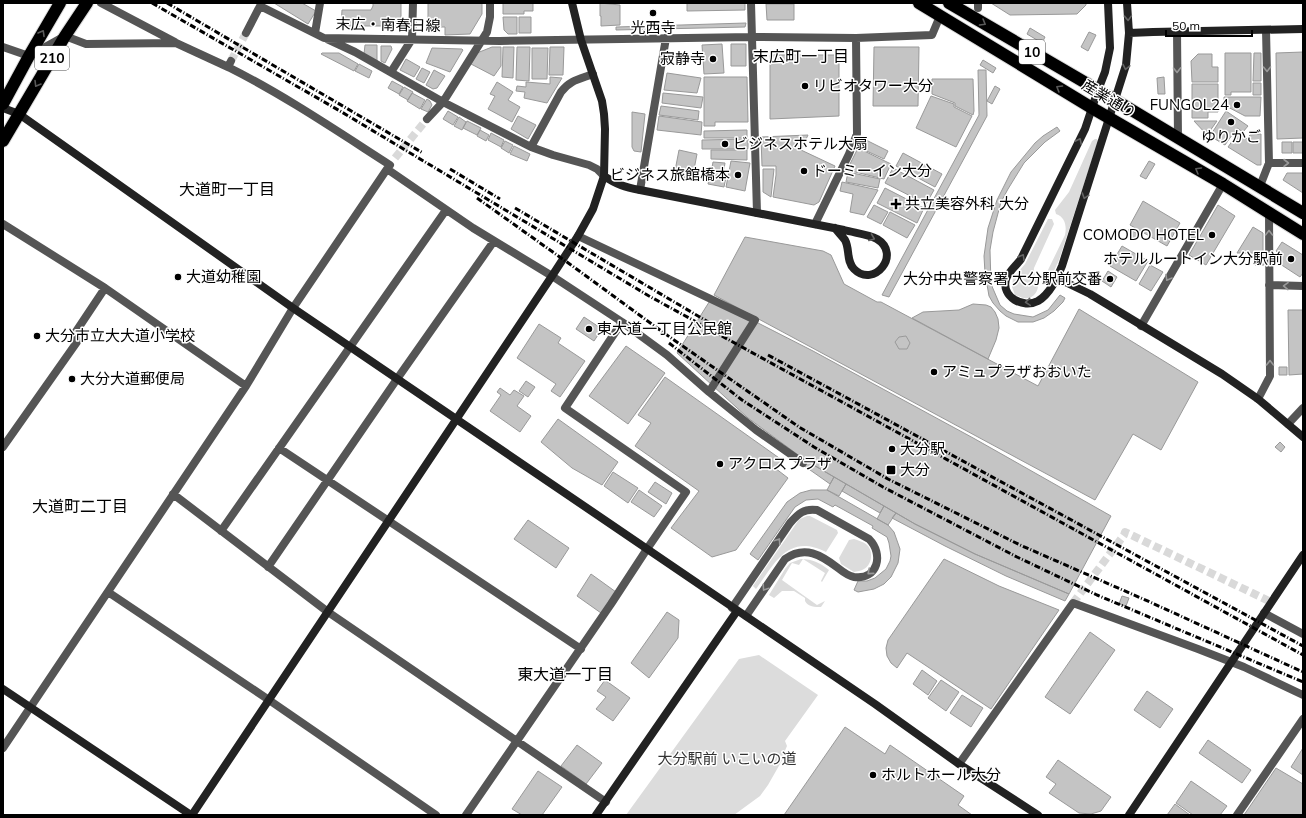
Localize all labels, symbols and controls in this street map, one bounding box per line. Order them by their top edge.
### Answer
marker: 光西寺 [648,8,658,18]
scale bar [1166,12,1252,38]
street label: 末広・南春日線 [335,14,441,35]
one-way arrow [1124,15,1132,21]
place label: 光西寺 [630,18,676,37]
one-way arrow [979,18,986,25]
text: 50 m [1172,18,1200,33]
one-way arrow [37,30,44,37]
road number: 10 [1019,40,1045,64]
road number: 210 [35,46,69,70]
district label: 末広町一丁目 [753,46,849,66]
place label: 寂静寺 [660,49,705,68]
marker: 寂静寺 [708,54,718,64]
one-way arrow [1122,64,1130,71]
one-way arrow [1263,66,1271,72]
one-way arrow [1173,67,1181,73]
street label: 産業通り [1079,75,1140,122]
place label: リビオタワー大分 [813,76,933,95]
one-way arrow [34,80,42,87]
marker: リビオタワー大分 [800,81,810,91]
one-way arrow [1056,85,1063,93]
place label: FUNGOL24 [1150,95,1229,114]
marker: FUNGOL24 [1232,100,1242,110]
marker: ゆりかご [1226,117,1236,127]
place label: ゆりかご [1201,127,1261,146]
place label: ビジネスホテル大扇 [733,134,868,153]
one-way arrow [1074,137,1082,145]
marker: ビジネスホテル大扇 [720,139,730,149]
one-way arrow [1283,159,1289,167]
place label: ドーミーイン大分 [812,161,932,180]
place label: ビジネス旅館橋本 [610,165,730,184]
marker: ドーミーイン大分 [799,166,809,176]
one-way arrow [1195,167,1202,174]
marker: ビジネス旅館橋本 [733,170,743,180]
district label: 大道町一丁目 [179,179,275,199]
one-way arrow [1081,192,1090,199]
place label: 共立美容外科 大分 [905,194,1029,213]
marker: 共立美容外科 大分 [890,198,902,210]
place label: COMODO HOTEL [1083,225,1204,244]
marker: COMODO HOTEL [1207,230,1217,240]
one-way arrow [1265,230,1273,236]
one-way arrow [869,233,876,241]
place label: ホテルルートイン大分駅前 [1103,249,1283,268]
one-way arrow [1017,254,1024,261]
marker: ホテルルートイン大分駅前 [1286,254,1296,264]
place label: 大道幼稚園 [186,267,261,286]
place label: 大分中央警察署 大分駅前交番 [903,269,1102,288]
marker: 大道幼稚園 [173,272,183,282]
marker: 大分中央警察署 大分駅前交番 [1105,274,1115,284]
one-way arrow [1166,274,1173,281]
one-way arrow [1283,282,1289,290]
one-way arrow [1025,298,1031,307]
place label: 東大道一丁目公民館 [597,319,732,338]
marker: 東大道一丁目公民館 [584,324,594,334]
place label: 大分市立大大道小学校 [45,326,195,345]
marker: 大分市立大大道小学校 [32,331,42,341]
one-way arrow [1266,360,1274,366]
place label: アミュプラザおおいた [942,362,1092,381]
marker: アミュプラザおおいた [929,367,939,377]
place label: 大分大道郵便局 [80,369,185,388]
marker: 大分大道郵便局 [67,374,77,384]
place label: 大分駅 [900,439,945,458]
marker: 大分駅 [887,444,897,454]
place label: アクロスプラザ [728,454,832,473]
marker: アクロスプラザ [715,459,725,469]
place label: 大分 [900,460,930,479]
marker: 大分 [885,464,897,476]
district label: 大道町二丁目 [32,496,128,516]
one-way arrow [773,538,780,545]
one-way arrow [867,567,875,574]
one-way arrow [762,584,770,591]
district label: 東大道一丁目 [517,664,613,684]
park label: 大分駅前 いこいの道 [658,749,796,768]
place label: ホルトホール大分 [881,765,1001,784]
marker: ホルトホール大分 [868,770,878,780]

